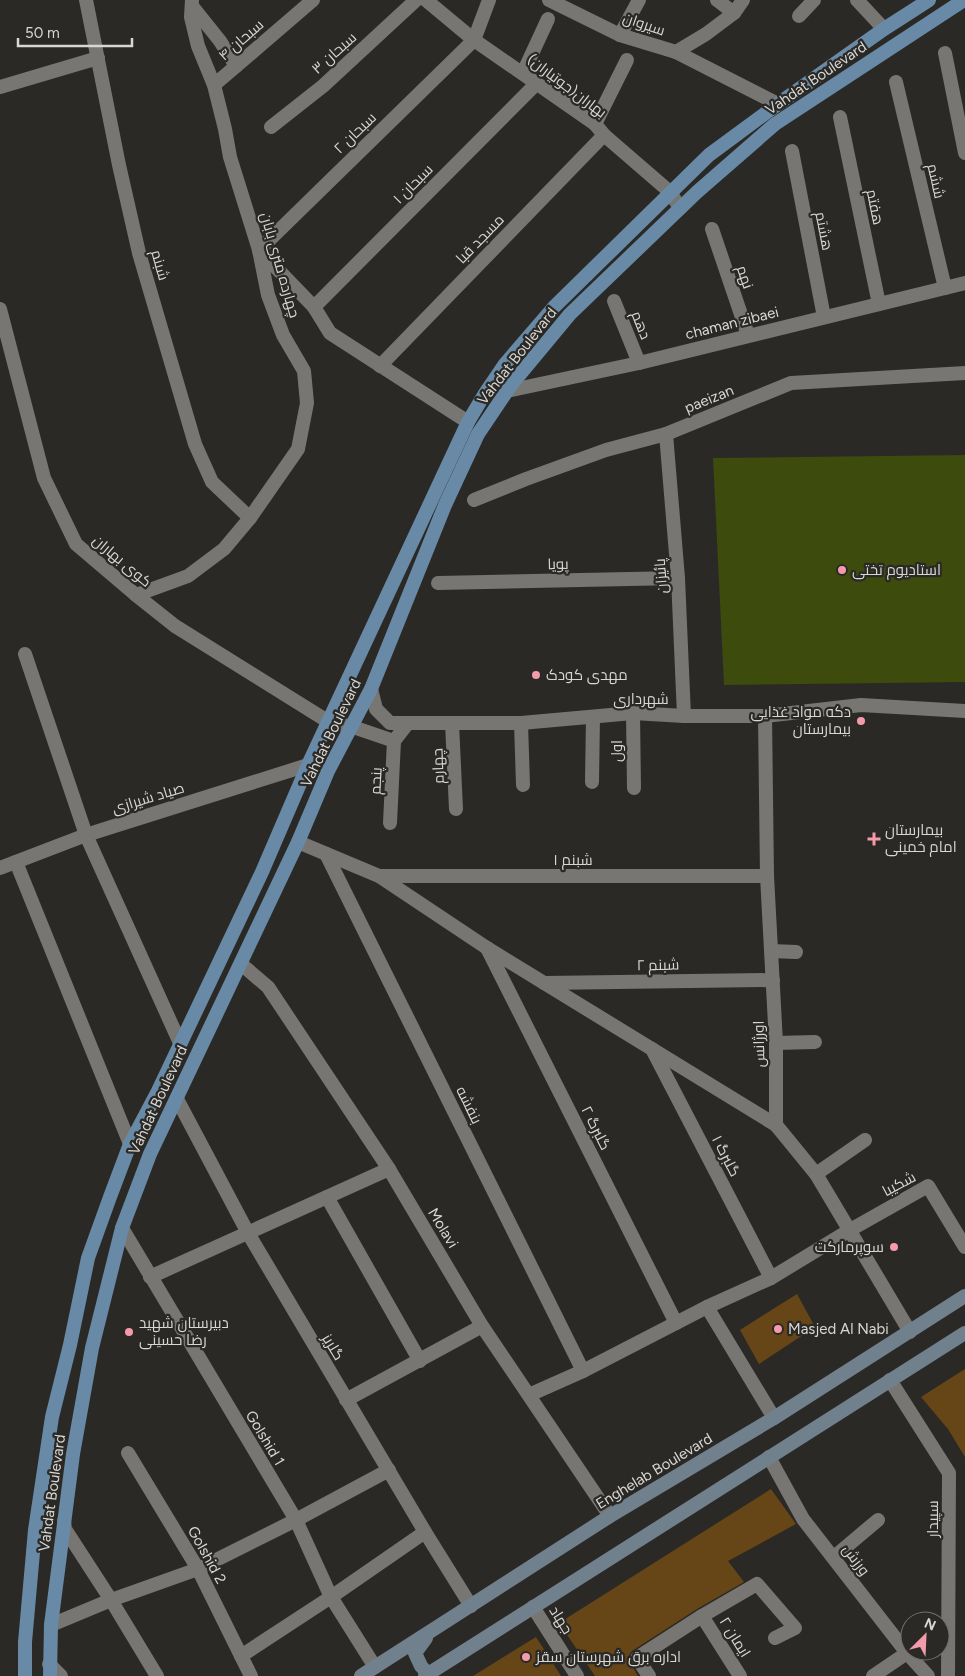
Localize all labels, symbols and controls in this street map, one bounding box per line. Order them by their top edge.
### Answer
street label: سیروان [620,8,668,41]
scale bar [18,15,131,47]
street label: سبحان ۴ [215,16,268,65]
text: 50 m [25,24,60,42]
street label: سبحان ۳ [308,28,361,79]
street label: Vahdat Boulevard [762,37,870,119]
street label: بهاران(جوتیاران) [523,50,610,122]
street label: سبحان ۲ [330,109,381,158]
street label: سبحان ۱ [389,160,437,208]
street label: ششم [922,162,949,200]
street label: هفتم [861,188,888,227]
street label: چهارده متری بابان [255,210,304,320]
street label: هشتم [810,210,837,252]
street label: مسجد قبا [452,211,508,267]
street label: شبنم [146,248,173,283]
street label: نهم [732,263,757,292]
street label: chaman zibaei [683,303,781,343]
street label: Vahdat Boulevard [473,304,561,408]
street label: دهم [626,308,655,342]
street label: paeizan [682,381,736,417]
street label: کوی بهاران [88,531,155,592]
street label: پویا [547,555,569,574]
street label: پائیزان [651,558,672,594]
place label: استادیوم تختی [852,561,941,580]
marker: استادیوم تختی [836,564,848,576]
place label: مهدی کودک [546,666,628,685]
marker: مهدی کودک [530,669,542,681]
street label: Vahdat Boulevard [297,676,365,790]
street label: شهرداری [613,690,669,709]
place label: دکه مواد غذایی بیمارستان [751,703,851,739]
marker: دکه مواد غذایی بیمارستان [855,715,867,727]
street label: اول [608,740,626,762]
street label: چهارم [428,748,449,784]
street label: پنجم [366,767,387,795]
street label: صیاد شیرازی [110,778,187,819]
place label: بیمارستان امام خمینی [885,821,957,857]
marker: بیمارستان امام خمینی [867,832,881,846]
street label: شبنم ۱ [553,851,593,870]
street label: شبنم ۲ [636,956,680,975]
street label: اورژانس [750,1020,769,1068]
street label: Vahdat Boulevard [125,1043,191,1157]
street label: بنفشه [452,1083,486,1127]
street label: گلبرگ ۲ [577,1103,615,1153]
street label: گلبرگ ۱ [708,1132,744,1180]
street label: شکیبا [879,1168,919,1200]
street label: Molavi [424,1205,462,1251]
place label: سوپرمارکت [815,1238,884,1257]
marker: سوپرمارکت [888,1241,900,1253]
place label: دبیرستان شهید رضا حسینی [139,1314,229,1350]
place label: Masjed Al Nabi [788,1320,889,1338]
marker: Masjed Al Nabi [772,1323,784,1335]
marker: دبیرستان شهید رضا حسینی [123,1326,135,1338]
street label: گلریز [318,1330,348,1364]
street label: Golshid 1 [242,1407,288,1469]
street label: Enghelab Boulevard [592,1429,716,1513]
street label: Vahdat Boulevard [35,1433,69,1553]
street label: سپیدار [924,1500,943,1539]
street label: Golshid 2 [184,1523,230,1587]
street label: ورزش [838,1541,873,1580]
street label: جهاد [545,1603,577,1638]
north arrow [900,1611,950,1661]
street label: ایمان ۲ [715,1613,754,1661]
text: N [922,1615,938,1635]
place label: اداره برق شهرستان سقز [535,1648,681,1667]
marker: اداره برق شهرستان سقز [520,1651,532,1663]

